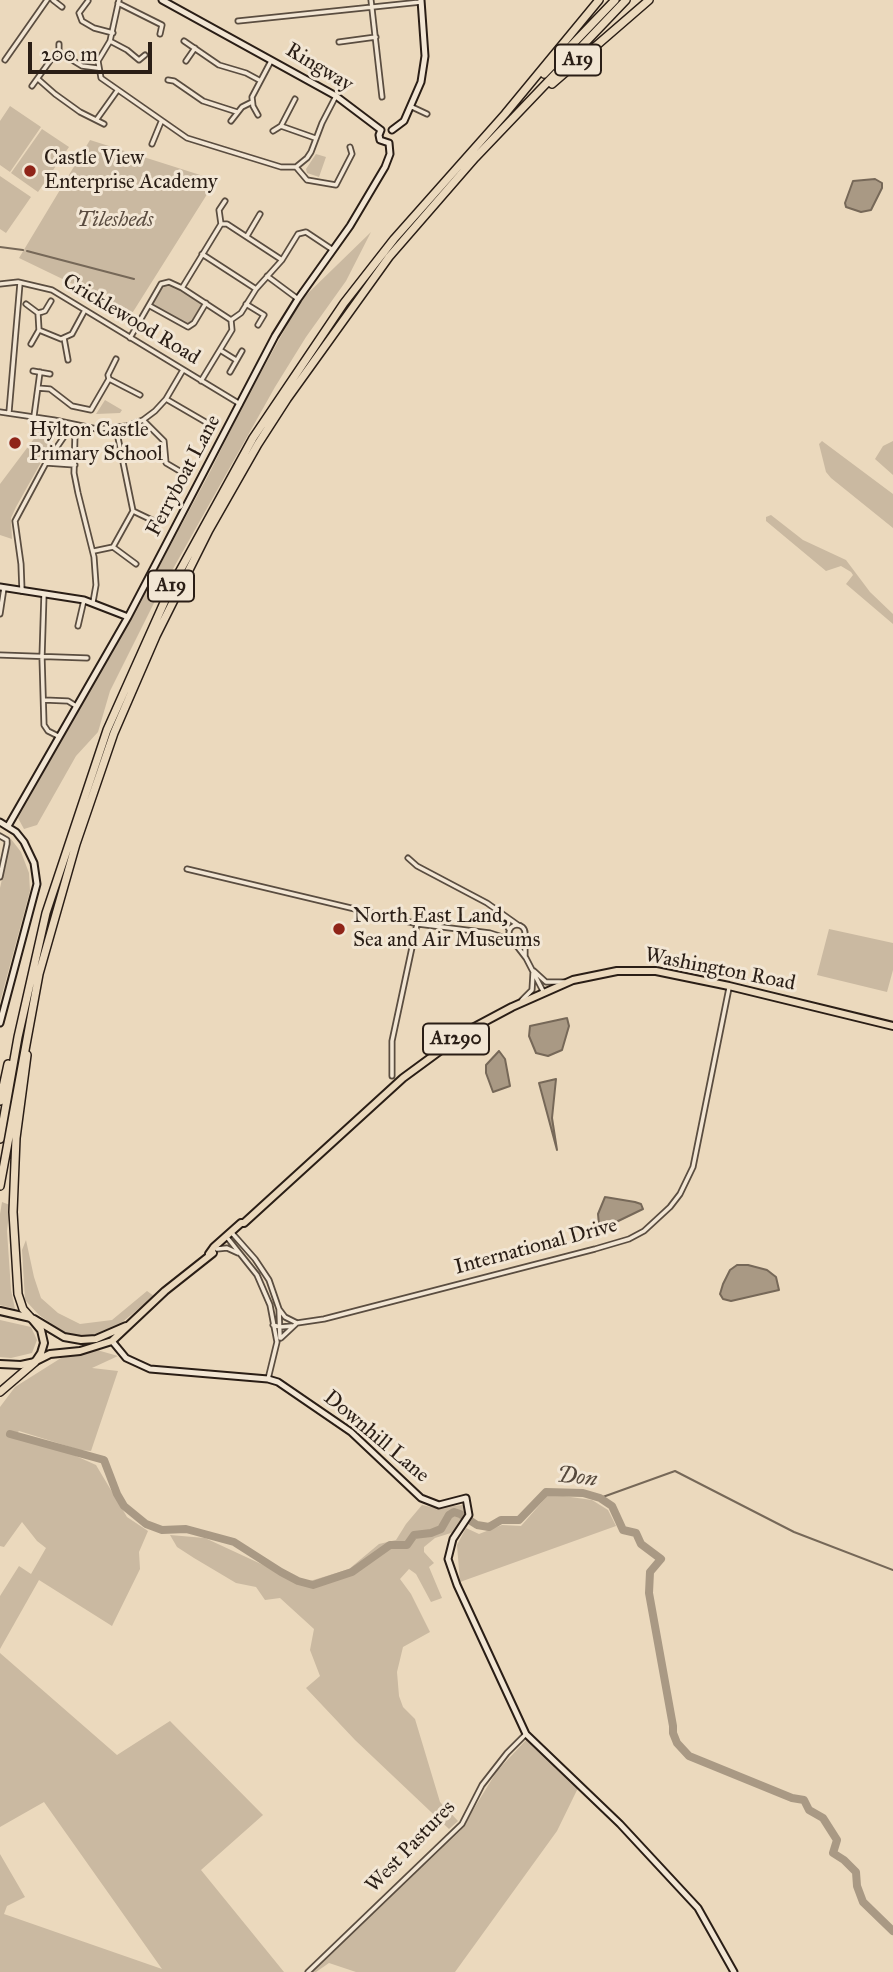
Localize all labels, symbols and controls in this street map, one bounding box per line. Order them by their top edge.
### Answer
scale bar [32,28,156,72]
street label: Ringway [281,38,357,98]
text: 200 m [41,41,98,67]
road number: A19 [555,44,601,76]
place label: Castle View Enterprise Academy [44,146,217,196]
marker: Castle View Enterprise Academy [22,163,38,179]
park label: Tilesheds [77,208,153,234]
street label: Cricklewood Road [58,269,204,371]
street label: Ferryboat Lane [141,411,227,541]
place label: Hylton Castle Primary School [29,418,163,468]
marker: Hylton Castle Primary School [7,435,23,451]
road number: A19 [148,570,194,601]
place label: North East Land, Sea and Air Museums [353,904,540,954]
marker: North East Land, Sea and Air Museums [331,921,347,937]
street label: Washington Road [643,943,797,997]
road number: A1290 [423,1023,489,1054]
street label: International Drive [452,1213,620,1281]
street label: Downhill Lane [318,1386,434,1488]
water label: Don [555,1462,599,1494]
street label: West Pastures [361,1796,461,1898]

